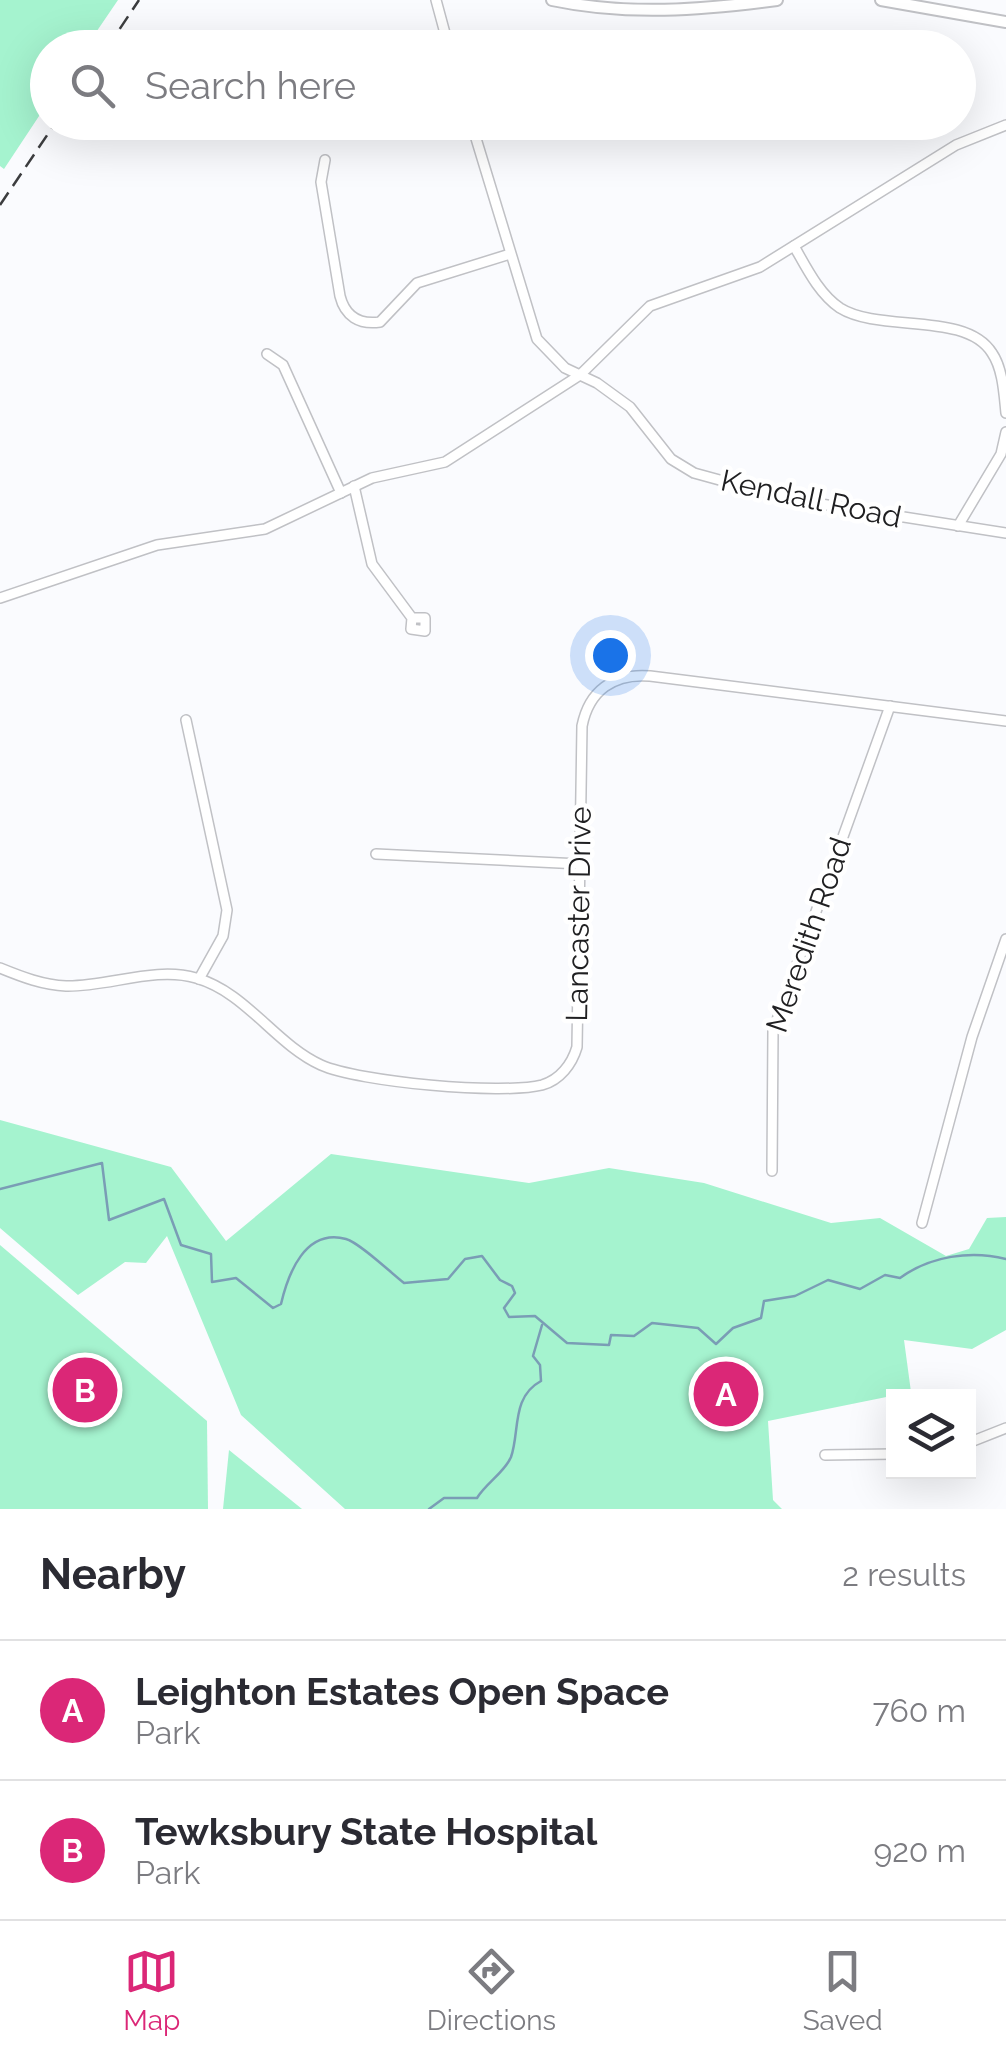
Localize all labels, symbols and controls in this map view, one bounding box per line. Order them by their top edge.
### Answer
search box [30,30,976,140]
icon: search [65,58,120,113]
text: Search here [145,63,356,108]
street label: Kendall Road [718,462,904,535]
your location [585,630,636,681]
street label: Lancaster Drive [559,806,598,1022]
street label: Meredith Road [759,833,858,1037]
pin: B [52,1352,118,1428]
pin: A [694,1356,758,1432]
map controls [886,1389,976,1479]
button: layers [886,1389,976,1479]
text: Nearby [40,1550,186,1599]
text: 2 results [842,1556,966,1593]
text: Leighton Estates Open Space [135,1669,669,1714]
text: A [62,1692,83,1729]
text: 760 m [872,1692,966,1729]
text: Park [135,1714,200,1751]
text: Tewksbury State Hospital [135,1809,597,1854]
text: B [62,1832,83,1869]
text: 920 m [873,1832,966,1869]
text: Park [135,1854,200,1891]
tab: Map [123,1944,180,2037]
tab: Directions [427,1944,556,2037]
tab: Saved [803,1944,883,2037]

